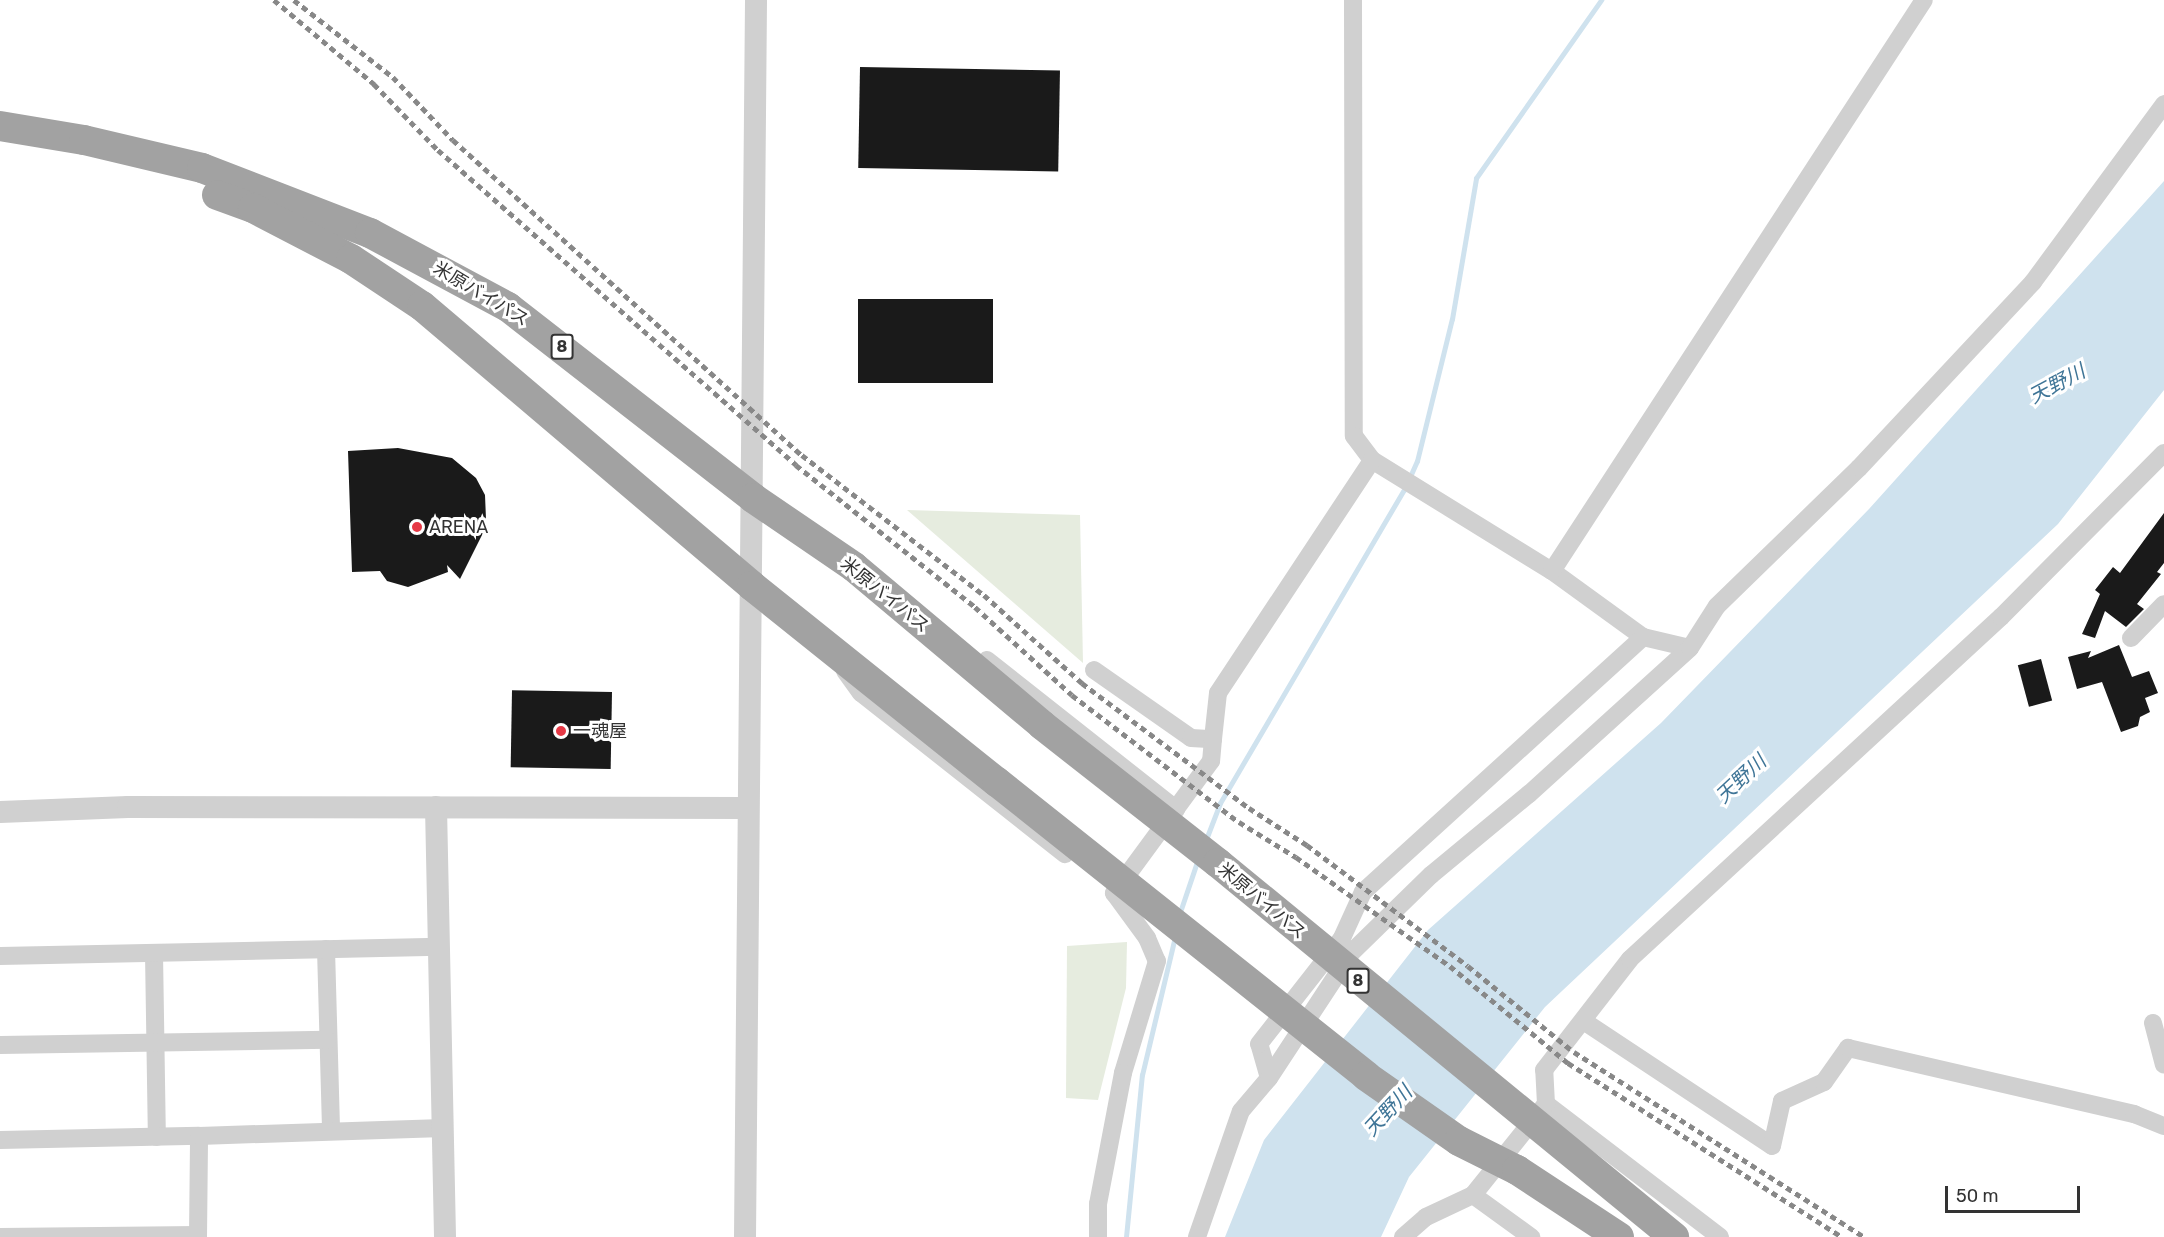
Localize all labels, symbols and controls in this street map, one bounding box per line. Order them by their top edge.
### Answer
street label: 米原バイパス [429,257,533,331]
road number: 8 [550,334,574,360]
water label: 天野川 [2025,359,2089,409]
place label: ARENA [429,516,488,538]
marker: ARENA [410,520,424,534]
street label: 米原バイパス [836,553,934,637]
place label: 一魂屋 [573,720,627,742]
marker: 一魂屋 [554,724,568,738]
water label: 天野川 [1711,750,1771,808]
street label: 米原バイパス [1214,858,1310,944]
road number: 8 [1346,968,1370,994]
water label: 天野川 [1359,1081,1417,1141]
scale bar [1948,1174,2083,1212]
text: 50 m [1956,1185,1999,1207]

